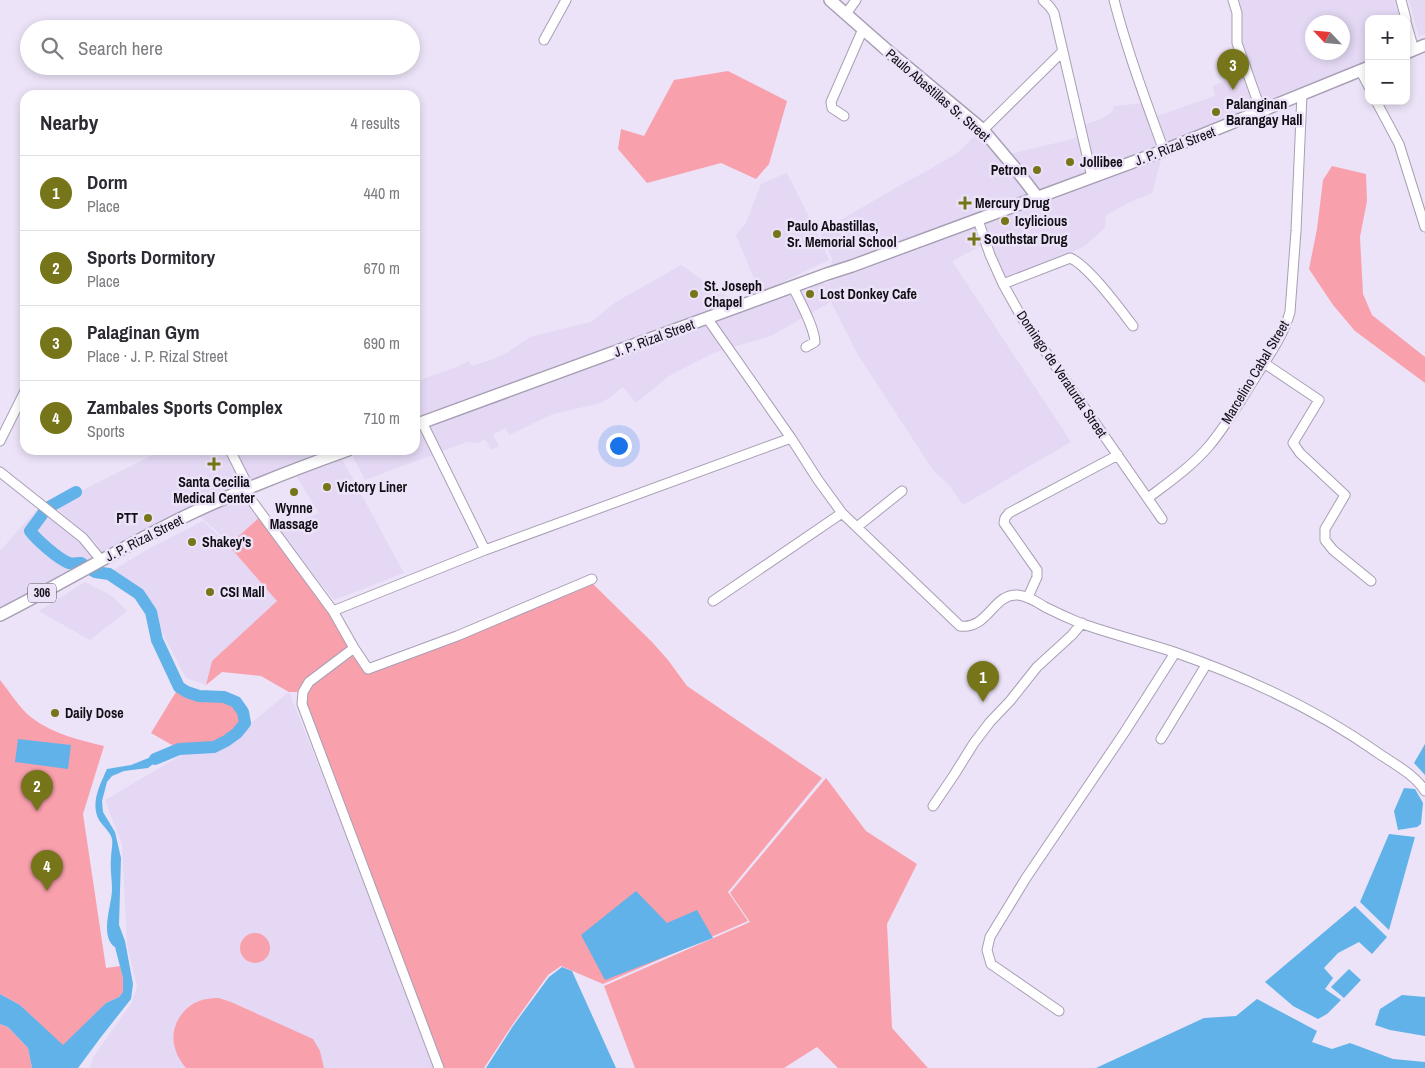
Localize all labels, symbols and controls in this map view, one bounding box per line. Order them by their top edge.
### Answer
north arrow [1305,15,1350,60]
map controls [1365,15,1410,105]
button: + [1365,15,1410,60]
search box [20,20,420,75]
icon: search [38,34,66,62]
text: Search here [78,35,163,61]
street label: Paulo Abastillas Sr. Street [882,45,994,145]
pin: 3 [1217,49,1249,90]
button: − [1365,60,1410,105]
place label: Palanginan Barangay Hall [1226,95,1303,129]
marker: Palanginan Barangay Hall [1210,106,1222,118]
text: Nearby [40,108,98,137]
text: 4 results [350,112,400,134]
street label: J. P. Rizal Street [1132,122,1218,170]
place label: Jollibee [1080,153,1123,171]
marker: Jollibee [1064,156,1076,168]
place label: Petron [991,161,1027,179]
marker: Petron [1031,164,1043,176]
text: Dorm [87,169,128,195]
text: 1 [52,182,60,204]
text: 440 m [364,182,400,204]
place label: Mercury Drug [975,194,1050,212]
text: Place [87,195,120,217]
marker: Mercury Drug [959,197,971,209]
place label: Icylicious [1015,212,1067,230]
marker: Icylicious [999,215,1011,227]
place label: Paulo Abastillas, Sr. Memorial School [787,217,897,251]
marker: Paulo Abastillas, Sr. Memorial School [771,228,783,240]
place label: Southstar Drug [984,230,1068,248]
marker: Southstar Drug [968,233,980,245]
text: Sports Dormitory [87,244,215,270]
text: 2 [52,257,60,279]
text: 670 m [364,257,400,279]
text: Place [87,270,120,292]
place label: St. Joseph Chapel [704,277,762,311]
place label: Lost Donkey Cafe [820,285,917,303]
marker: St. Joseph Chapel [688,288,700,300]
marker: Lost Donkey Cafe [804,288,816,300]
street label: Domingo de Veraturda Street [1013,307,1111,441]
street label: J. P. Rizal Street [611,315,697,361]
street label: Marcelino Cabal Street [1217,317,1293,427]
text: Palaginan Gym [87,319,200,345]
text: 3 [52,332,60,354]
text: 690 m [364,332,400,354]
text: Place · J. P. Rizal Street [87,345,228,367]
text: Zambales Sports Complex [87,394,283,420]
text: 4 [52,407,60,429]
text: 710 m [364,407,400,429]
text: Sports [87,420,125,442]
your location [606,433,632,459]
marker: Santa Cecilia Medical Center [207,457,221,471]
place label: Santa Cecilia Medical Center [173,473,255,507]
place label: Victory Liner [337,478,408,496]
marker: Victory Liner [321,481,333,493]
marker: Wynne Massage [288,486,300,498]
place label: Wynne Massage [270,499,318,533]
place label: PTT [116,509,138,527]
street label: J. P. Rizal Street [102,511,186,565]
marker: PTT [142,512,154,524]
place label: Shakey's [202,533,251,551]
marker: Shakey's [186,536,198,548]
place label: CSI Mall [220,583,265,601]
road number: 306 [28,584,56,602]
marker: CSI Mall [204,586,216,598]
pin: 1 [967,661,999,702]
place label: Daily Dose [65,704,124,722]
marker: Daily Dose [49,707,61,719]
pin: 2 [21,770,53,811]
pin: 4 [31,850,63,891]

